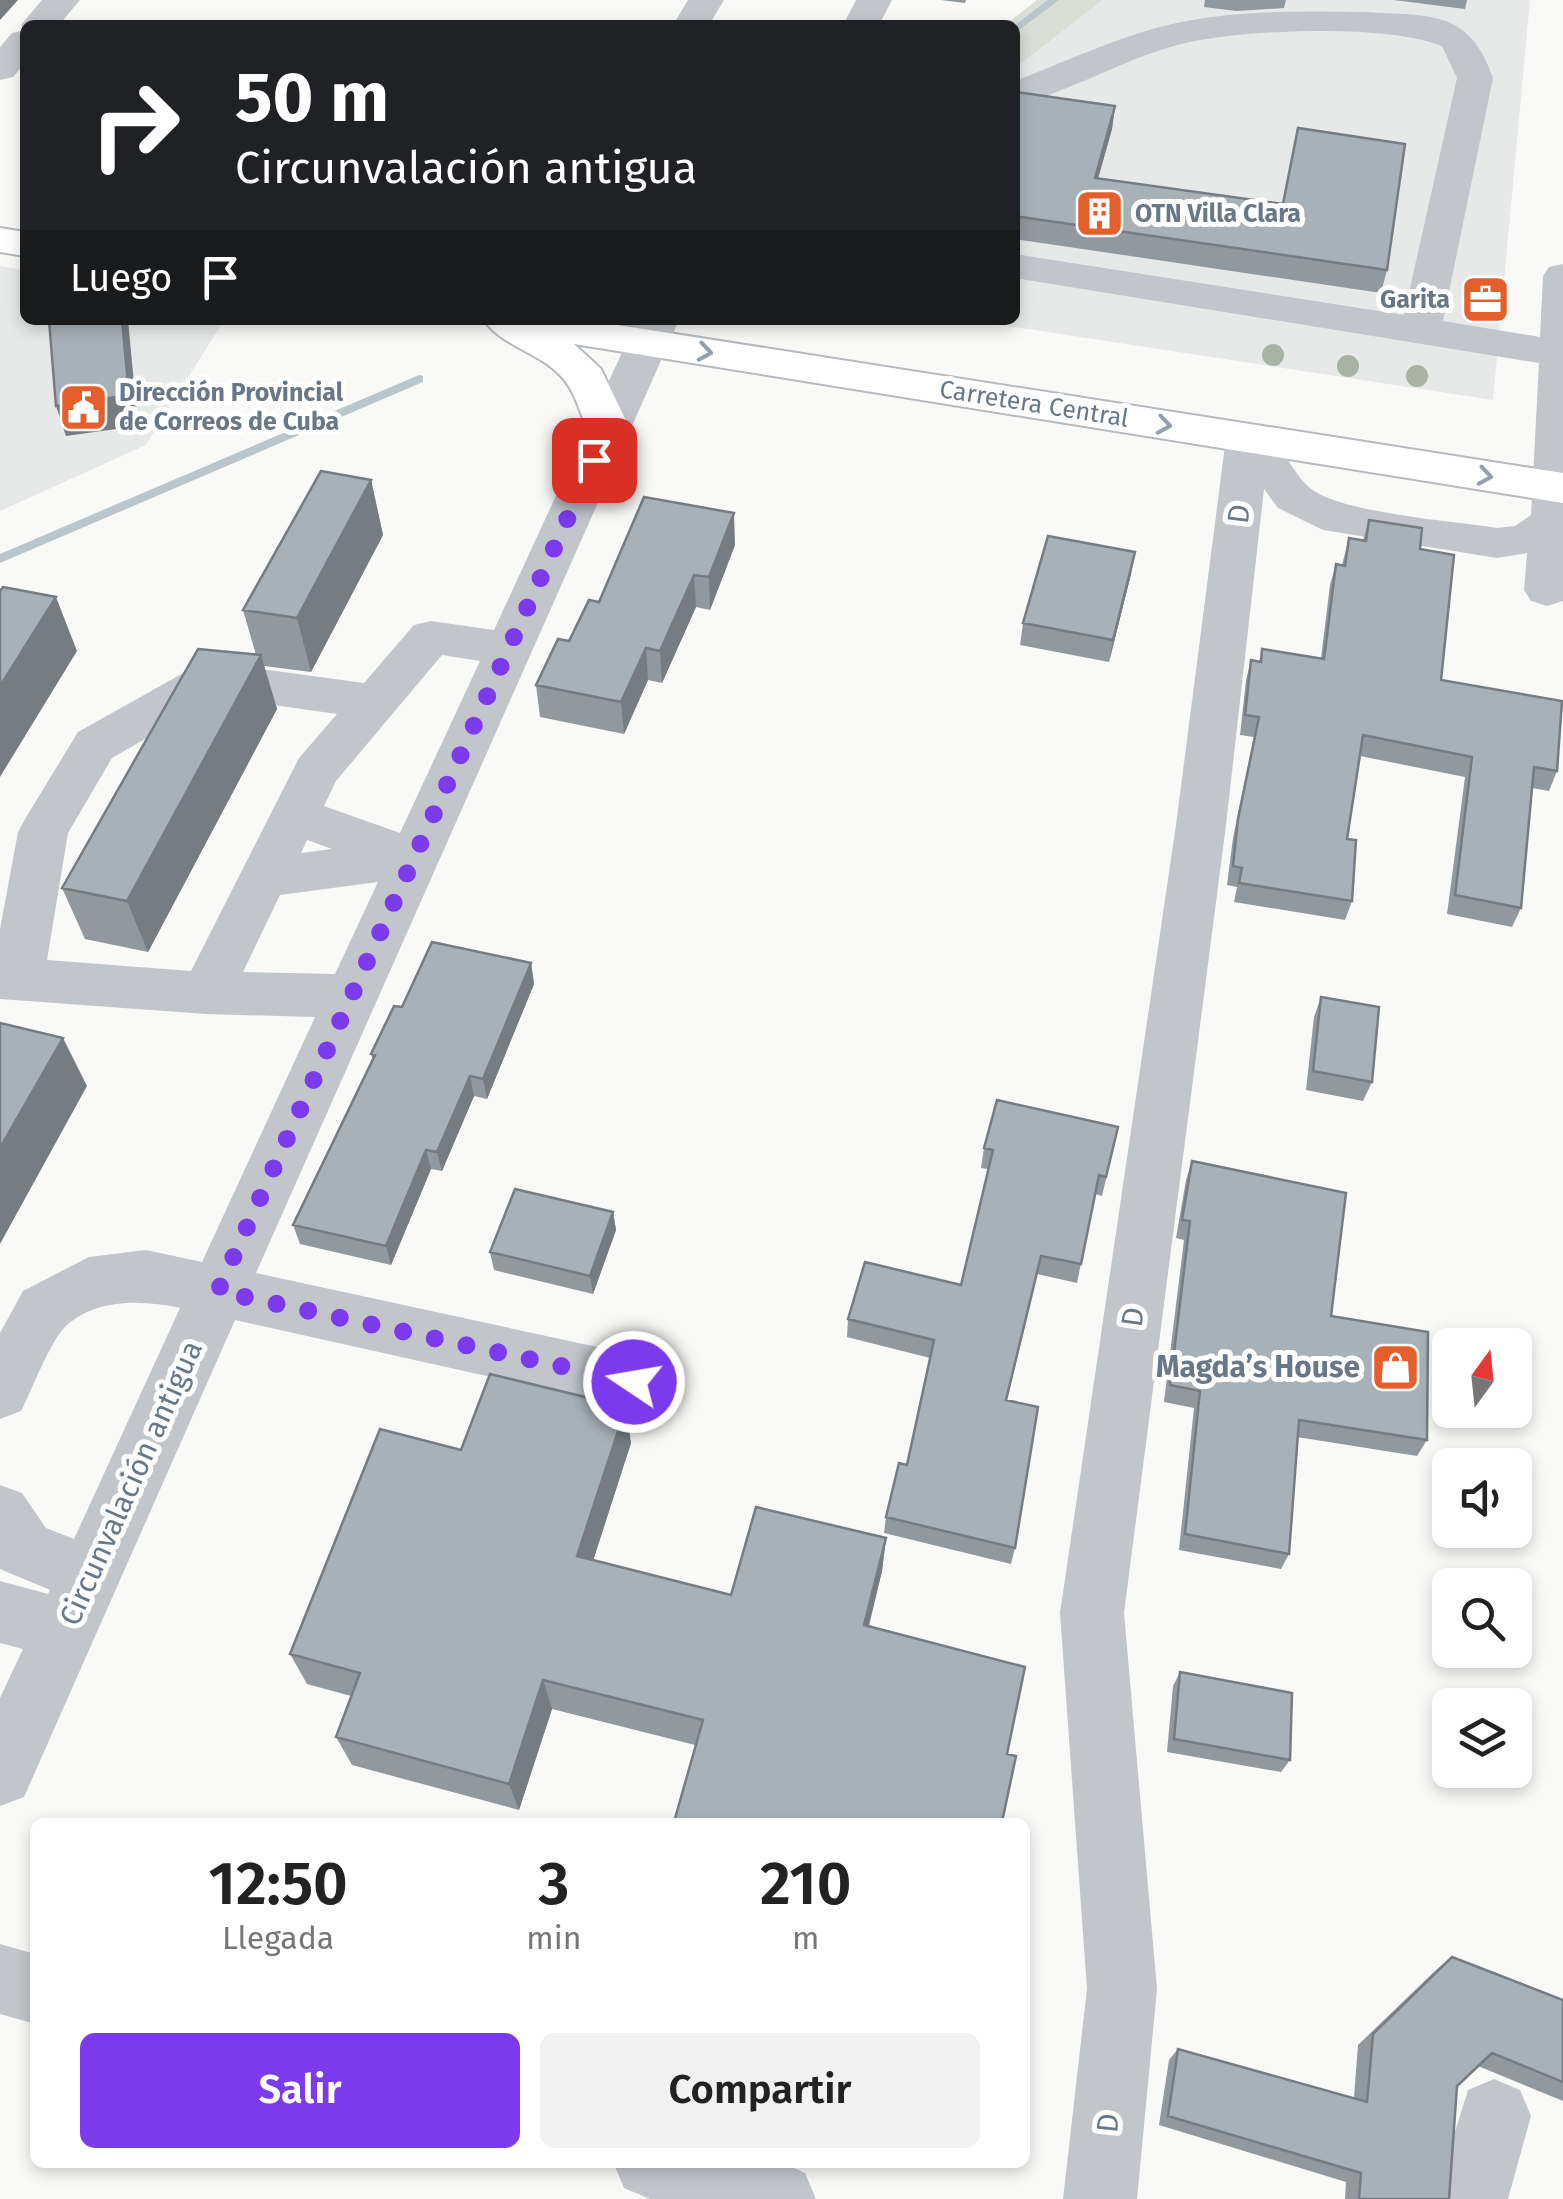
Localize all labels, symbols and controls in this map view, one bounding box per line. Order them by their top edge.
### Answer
text: 50 m [235,56,389,140]
icon: right [70,60,200,190]
text: Circunvalación antigua [235,141,697,195]
building icon: OTN Villa Clara [1074,188,1126,240]
place label: OTN Villa Clara [1135,199,1301,229]
icon: arrive [193,250,248,305]
text: Luego [70,255,173,301]
office icon: Garita [1459,274,1511,326]
place label: Garita [1380,285,1450,315]
one-way arrow [696,341,713,362]
street label: Carretera Central [937,374,1131,434]
place label: Dirección Provincial de Correos de Cuba [119,378,344,437]
public building icon: Dirección Provincial de Correos de Cuba [58,381,110,433]
one-way arrow [1156,414,1172,435]
pin [552,418,637,503]
icon: arrive [567,433,622,488]
one-way arrow [1477,465,1493,486]
street label: D [1220,502,1258,526]
street label: D [1114,1305,1152,1329]
north arrow [1432,1328,1532,1428]
map controls [1432,1328,1532,1788]
position arrow [582,1330,686,1434]
street label: Circunvalación antigua [52,1335,210,1631]
shop icon: Magda’s House [1369,1341,1421,1393]
place label: Magda’s House [1156,1349,1360,1385]
button: sound [1432,1448,1532,1548]
button: search [1432,1568,1532,1668]
button: layers [1432,1688,1532,1788]
text: 12:50 [209,1848,348,1920]
text: 3 [538,1848,569,1920]
text: 210 [760,1848,851,1920]
text: Llegada [222,1919,334,1957]
text: min [526,1919,582,1957]
text: m [792,1919,819,1957]
button: Salir [80,2033,520,2148]
button: Compartir [540,2033,980,2148]
street label: D [1089,2112,1127,2134]

